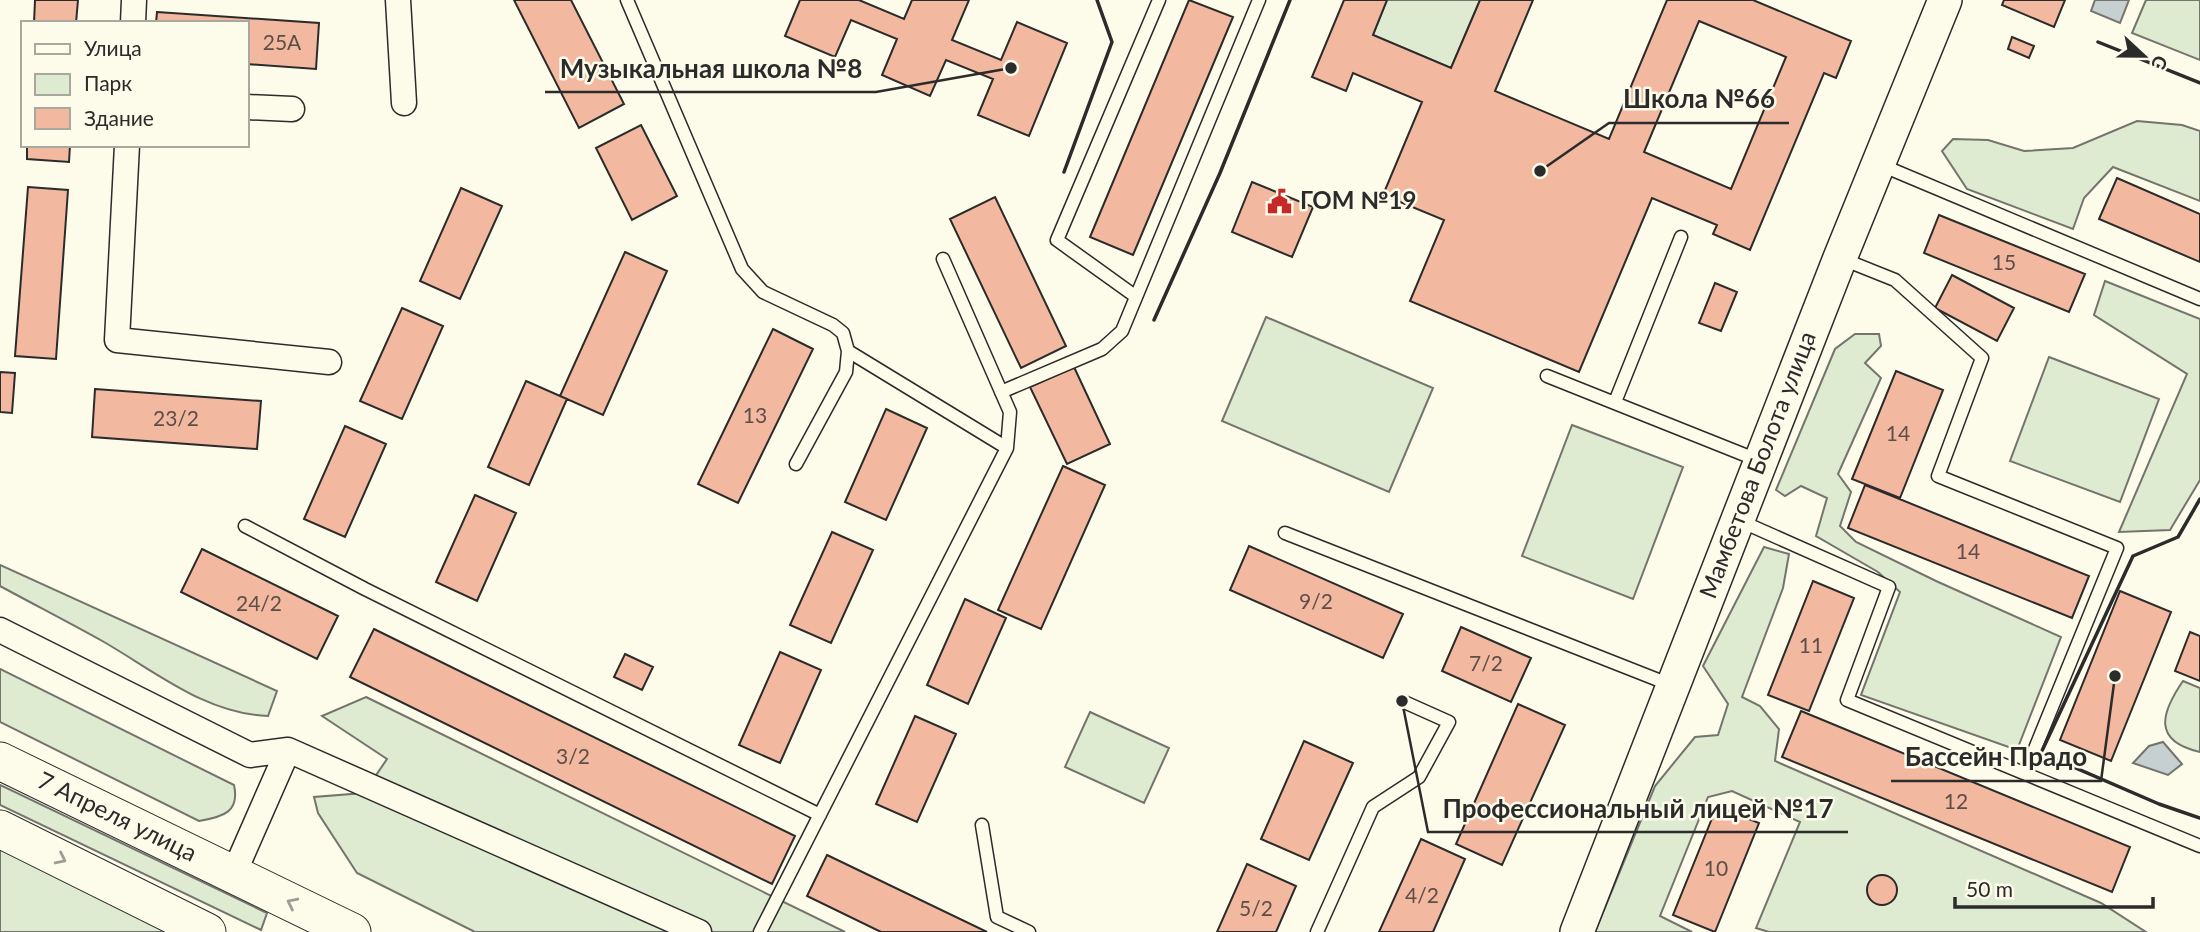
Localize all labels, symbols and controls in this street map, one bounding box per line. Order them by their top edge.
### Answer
legend [21,21,248,147]
north arrow [2109,21,2179,91]
house number: 25А [263,29,302,54]
text: Улица [84,35,142,60]
callout: Музыкальная школа №8 [545,45,876,92]
text: Музыкальная школа №8 [560,52,862,84]
text: С [2147,52,2173,73]
text: Парк [84,70,132,95]
callout: Школа №66 [1609,76,1789,123]
text: Школа №66 [1623,82,1775,114]
text: Здание [84,105,154,130]
place label: ГОМ №19 [1300,185,1416,214]
public building icon: ГОМ №19 [1266,187,1294,215]
house number: 15 [1992,249,2016,274]
street label: Мамбетова Болота улица [1692,327,1821,602]
house number: 13 [743,402,767,427]
house number: 23/2 [153,405,199,430]
house number: 14 [1886,420,1910,445]
house number: 14 [1956,538,1980,563]
house number: 9/2 [1299,588,1333,613]
house number: 24/2 [236,590,282,615]
house number: 11 [1799,632,1823,657]
house number: 7/2 [1469,650,1503,675]
callout: Бассейн Прадо [1891,734,2101,781]
text: Бассейн Прадо [1905,740,2087,772]
house number: 3/2 [556,743,590,768]
street label: 7 Апреля улица [33,765,202,867]
callout: Профессиональный лицей №17 [1428,785,1848,832]
house number: 12 [1944,788,1968,813]
text: Профессиональный лицей №17 [1442,792,1834,824]
one-way arrow [54,851,66,865]
house number: 10 [1704,855,1728,880]
scale bar [1955,866,2153,910]
text: 50 m [1966,876,2013,901]
house number: 4/2 [1405,882,1439,907]
house number: 5/2 [1239,895,1273,920]
one-way arrow [287,897,299,911]

